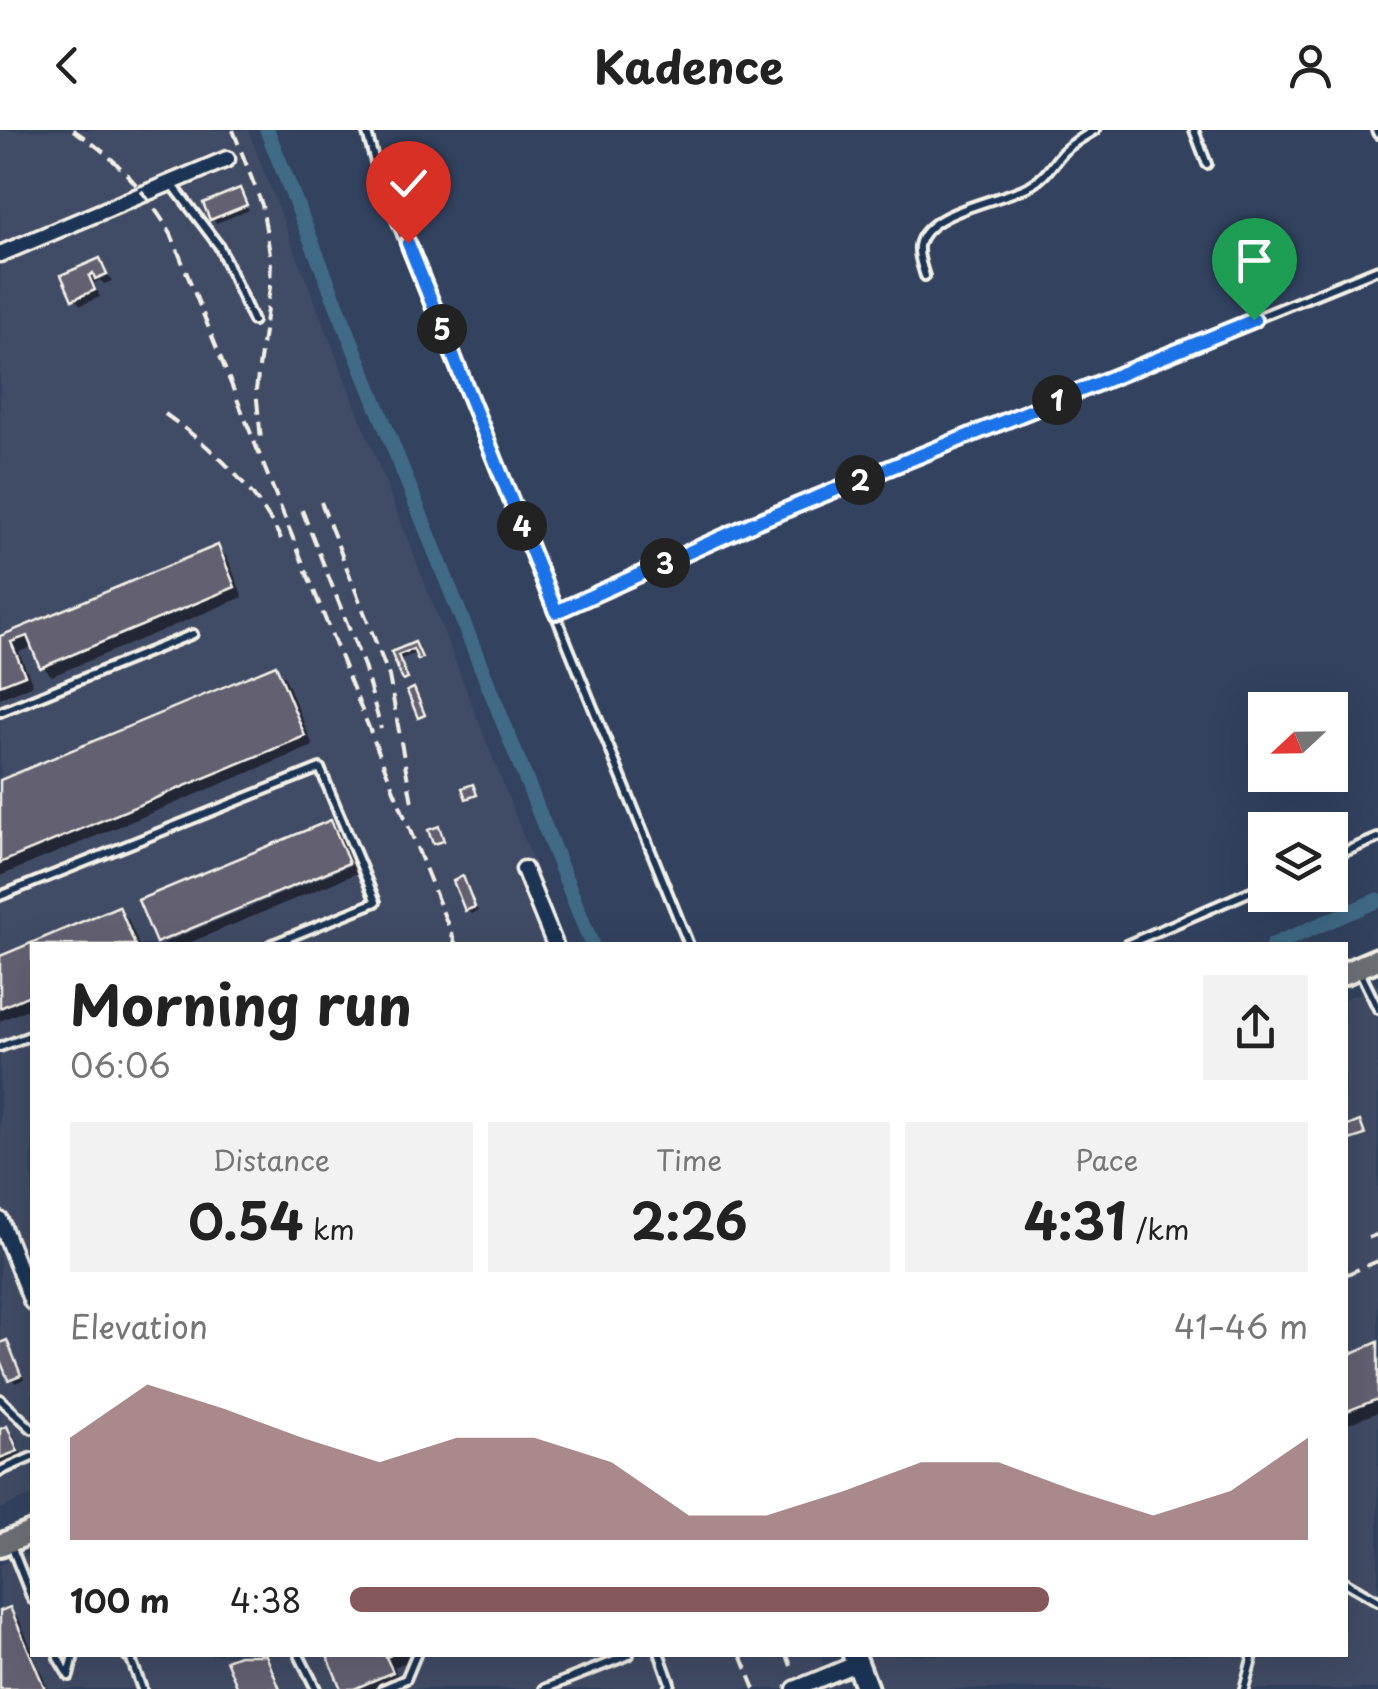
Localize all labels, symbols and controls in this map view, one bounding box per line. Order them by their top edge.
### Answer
text: Kadence [594,31,784,99]
icon: back [40,38,95,93]
icon: person [1283,38,1338,93]
pin [366,141,451,244]
icon: check [381,156,436,211]
pin [1212,218,1297,321]
icon: arrive [1227,233,1282,288]
pin: 5 [417,304,467,354]
text: 5 [433,307,451,350]
pin: 1 [1032,375,1082,425]
text: 1 [1050,378,1064,421]
pin: 2 [835,455,885,505]
text: 2 [850,458,870,501]
pin: 4 [497,501,547,551]
text: 4 [512,504,532,547]
pin: 3 [640,538,690,588]
text: 3 [656,541,674,584]
north arrow [1248,692,1348,792]
map controls [1248,692,1348,912]
button: layers [1248,812,1348,912]
text: Morning run [70,962,412,1045]
button: share [1203,975,1308,1080]
text: 06:06 [70,1041,171,1089]
text: Distance [213,1138,330,1181]
text: Time [656,1138,722,1181]
text: Pace [1075,1138,1138,1181]
text: 0.54 [188,1181,304,1257]
text: 2:26 [630,1181,748,1257]
text: 4:31 [1024,1181,1127,1257]
text: km [304,1207,355,1250]
text: /km [1127,1207,1189,1250]
text: Elevation [70,1302,208,1350]
text: 41–46 m [1174,1302,1308,1350]
text: 100 m [70,1576,170,1624]
text: 4:38 [230,1576,301,1624]

